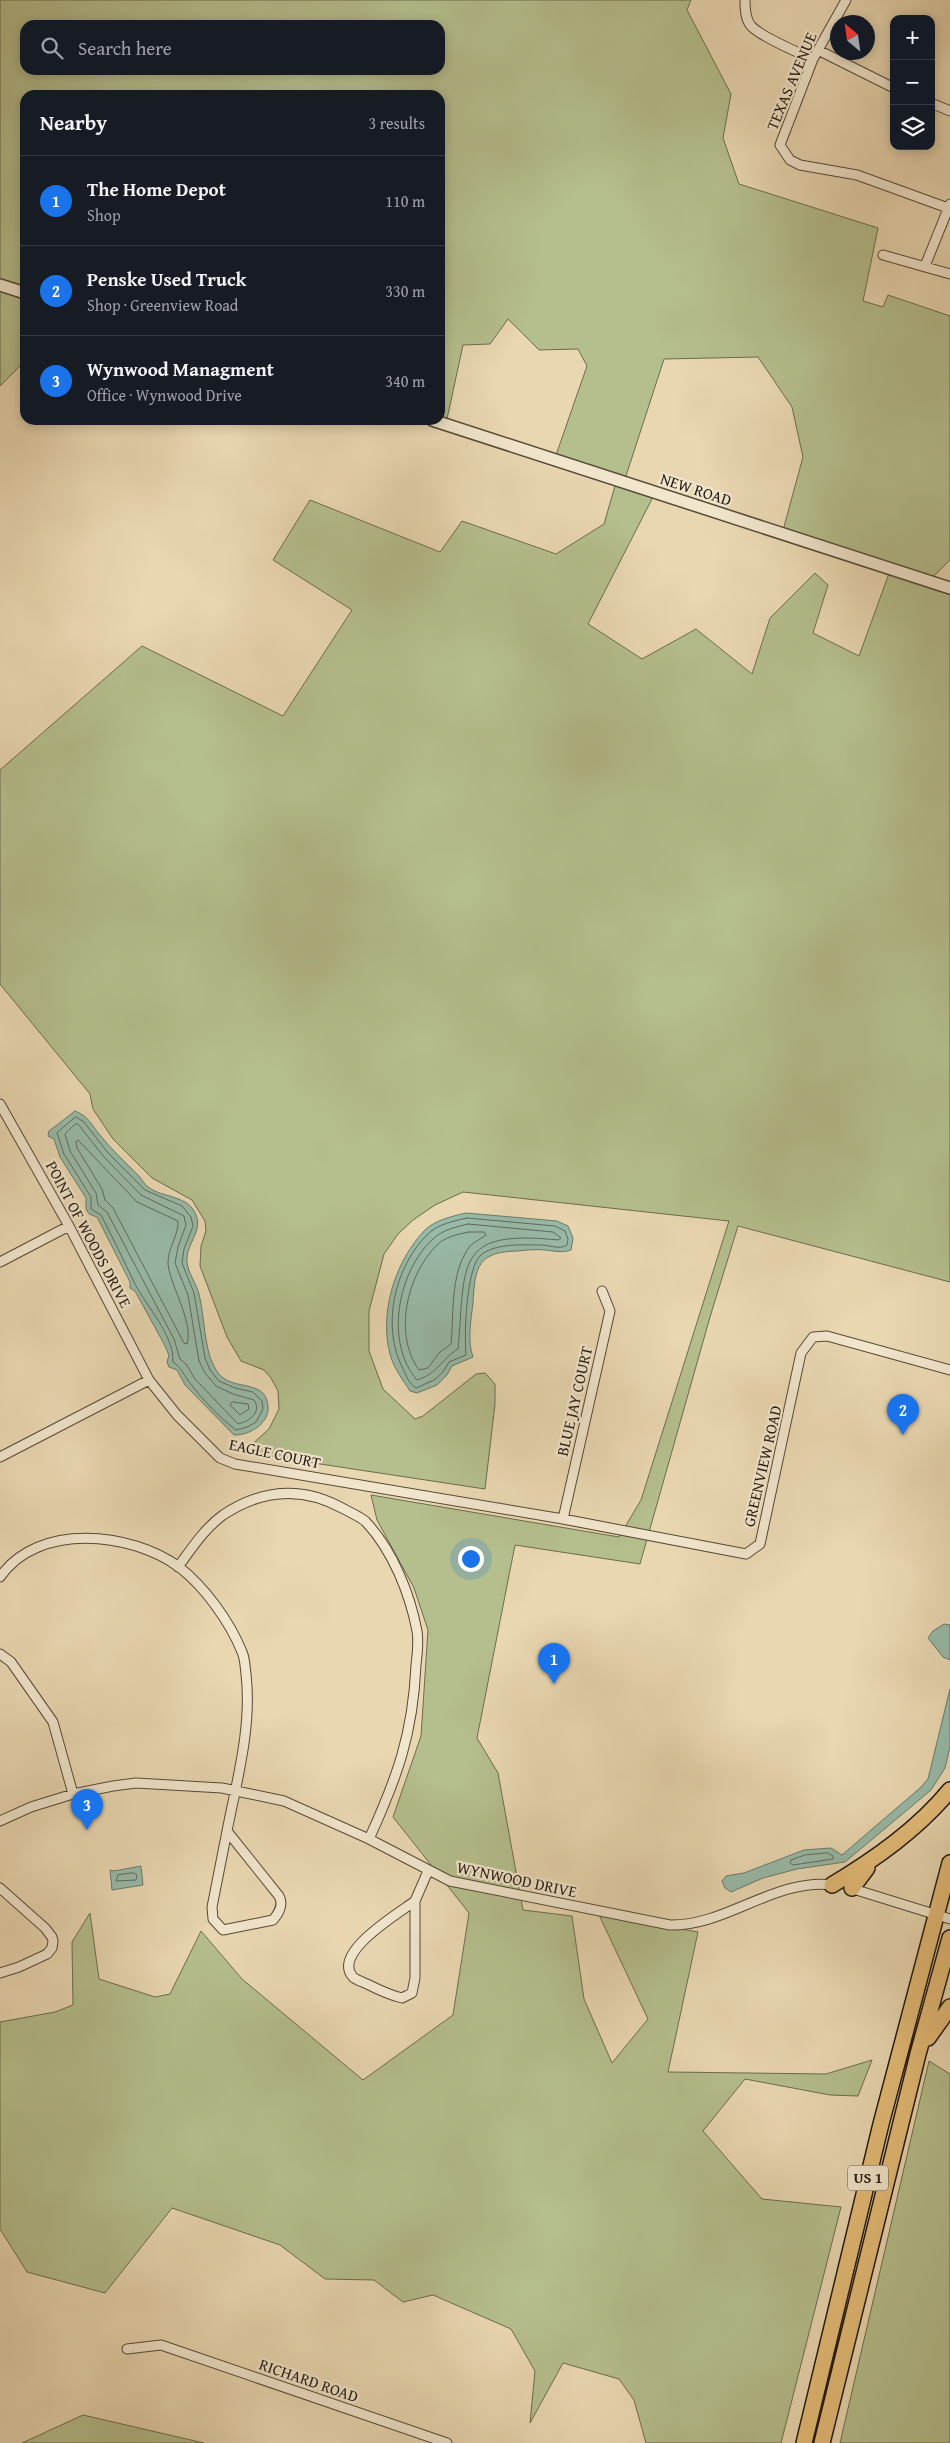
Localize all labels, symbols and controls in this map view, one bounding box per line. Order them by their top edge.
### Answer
north arrow [830,15,875,60]
map controls [890,15,935,150]
button: + [890,15,935,60]
search box [20,20,445,75]
street label: TEXAS AVENUE [760,28,822,134]
icon: search [38,34,66,62]
text: Search here [78,34,172,62]
button: − [890,60,935,105]
button: layers [890,105,935,150]
text: Nearby [40,107,107,138]
text: 3 results [368,111,425,135]
text: The Home Depot [87,175,226,203]
text: 1 [52,189,60,213]
text: 110 m [385,189,425,213]
text: Shop [87,203,121,227]
text: Penske Used Truck [87,265,246,293]
text: 2 [52,279,60,303]
text: 330 m [385,279,425,303]
text: Shop · Greenview Road [87,293,238,317]
text: Wynwood Managment [87,355,274,383]
text: 3 [52,369,60,393]
text: 340 m [385,369,425,393]
text: Office · Wynwood Drive [87,383,242,407]
street label: NEW ROAD [657,466,735,512]
street label: POINT OF WOODS DRIVE [40,1156,138,1312]
street label: BLUE JAY COURT [550,1344,598,1458]
pin: 2 [887,1394,919,1435]
street label: GREENVIEW ROAD [736,1403,788,1529]
street label: EAGLE COURT [227,1432,323,1474]
your location [458,1546,484,1572]
pin: 1 [538,1643,570,1684]
pin: 3 [71,1789,103,1830]
street label: WYNWOOD DRIVE [455,1855,579,1903]
road number: US 1 [848,2166,888,2190]
street label: RICHARD ROAD [256,2352,362,2408]

